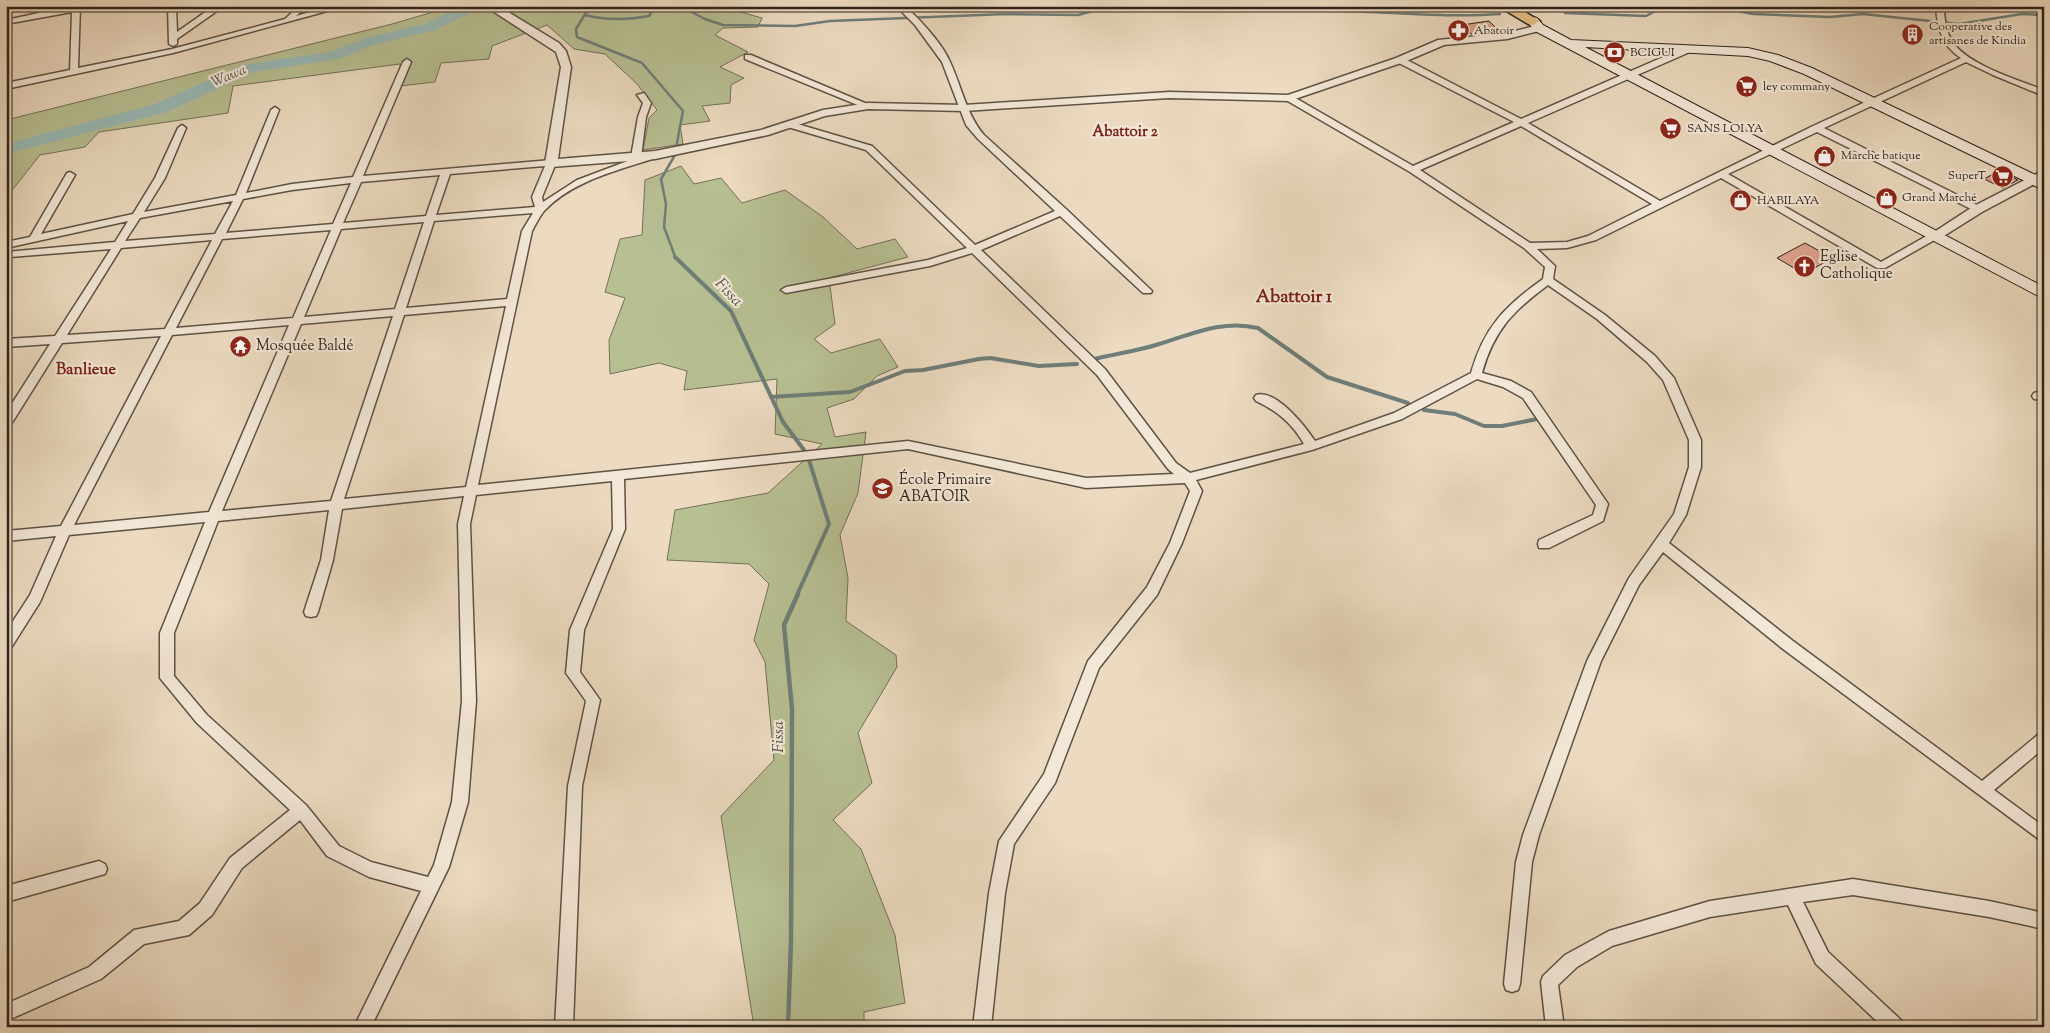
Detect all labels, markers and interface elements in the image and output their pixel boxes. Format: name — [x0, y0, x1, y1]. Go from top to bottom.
place label: Cooperative des artisanes de Kindia — [1929, 18, 2027, 50]
pharmacy icon: Abatoir — [1446, 19, 1470, 43]
place label: Abatoir — [1474, 22, 1515, 40]
building icon: Cooperative des artisanes de Kindia — [1901, 22, 1925, 46]
bank icon: BCIGUI — [1602, 41, 1626, 65]
place label: BCIGUI — [1630, 44, 1675, 62]
water label: Wawa — [208, 61, 250, 93]
supermarket icon: ley commany — [1735, 75, 1759, 99]
place label: ley commany — [1763, 78, 1830, 96]
supermarket icon: SANS LOI YA — [1659, 117, 1683, 141]
place label: SANS LOI YA — [1687, 120, 1764, 138]
district label: Abattoir 2 — [1092, 122, 1159, 143]
shop icon: Marche batique — [1813, 144, 1837, 168]
place label: Marche batique — [1841, 147, 1921, 165]
supermarket icon: SuperT — [1990, 164, 2014, 188]
place label: SuperT — [1948, 167, 1987, 185]
shop icon: Grand Marché — [1874, 186, 1898, 210]
shop icon: HABILAYA — [1729, 189, 1753, 213]
place label: Grand Marché — [1902, 189, 1977, 207]
place label: HABILAYA — [1757, 192, 1820, 210]
place label: Eglise Catholique — [1820, 247, 1893, 285]
church icon: Eglise Catholique — [1792, 254, 1816, 278]
water label: Fissa — [709, 274, 747, 312]
district label: Abattoir 1 — [1256, 285, 1333, 311]
temple icon: Mosquée Baldé — [228, 334, 252, 358]
place label: Mosquée Baldé — [256, 336, 353, 357]
district label: Banlieue — [56, 359, 117, 382]
place label: École Primaire ABATOIR — [899, 469, 991, 508]
school or university icon: École Primaire ABATOIR — [871, 477, 895, 501]
water label: Fissa — [768, 721, 791, 753]

